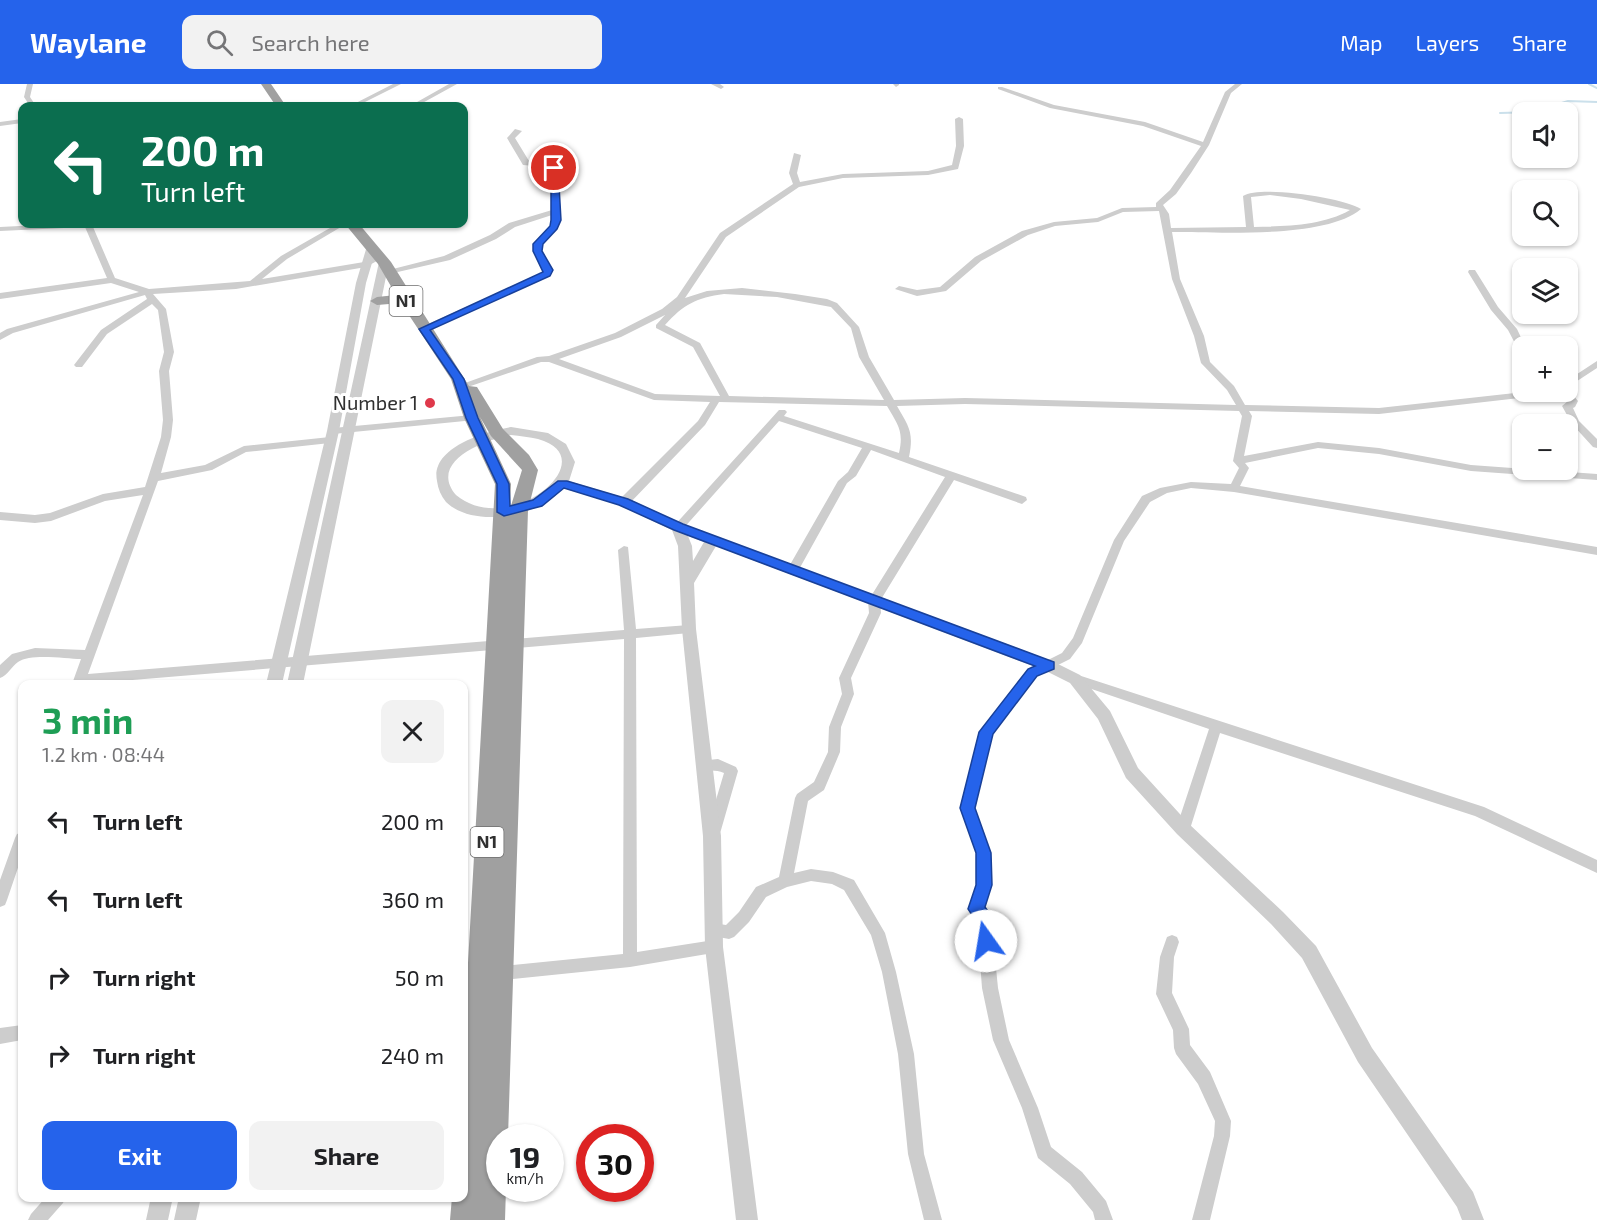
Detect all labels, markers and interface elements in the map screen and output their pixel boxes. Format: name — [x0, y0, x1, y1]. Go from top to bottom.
search box — [182, 15, 602, 69]
text: Waylane — [30, 25, 146, 59]
icon: search — [203, 26, 236, 59]
text: Search here — [251, 29, 370, 55]
text: Map — [1340, 30, 1382, 55]
text: Layers — [1415, 30, 1479, 55]
text: Share — [1512, 30, 1567, 55]
map controls — [1512, 102, 1578, 480]
button: sound — [1512, 102, 1578, 168]
text: 200 m — [141, 124, 264, 174]
icon: left — [42, 126, 120, 204]
pin — [528, 142, 579, 193]
icon: arrive — [537, 151, 570, 184]
text: Turn left — [141, 175, 245, 207]
button: search — [1512, 180, 1578, 246]
button: layers — [1512, 258, 1578, 324]
road number: N1 — [390, 286, 422, 316]
button: + — [1512, 336, 1578, 402]
place label: Number 1 — [333, 390, 418, 414]
marker: Number 1 — [423, 396, 437, 410]
button: − — [1512, 414, 1578, 480]
text: 3 min — [42, 698, 133, 741]
button: close — [381, 700, 444, 763]
text: 1.2 km · 08:44 — [42, 742, 165, 766]
icon: left — [42, 805, 75, 838]
text: Turn left — [93, 808, 182, 834]
text: 200 m — [381, 808, 444, 834]
road number: N1 — [470, 827, 504, 857]
icon: left — [42, 883, 75, 916]
text: Turn left — [93, 886, 182, 912]
text: 360 m — [382, 886, 444, 912]
position arrow — [954, 909, 1018, 973]
icon: right — [42, 961, 75, 994]
text: Turn right — [93, 964, 195, 990]
text: 50 m — [395, 964, 444, 990]
icon: right — [42, 1039, 75, 1072]
text: Turn right — [93, 1042, 195, 1068]
text: 240 m — [381, 1042, 444, 1068]
button: Exit — [42, 1121, 237, 1190]
button: Share — [249, 1121, 444, 1190]
speed limit sign: 30 — [576, 1124, 654, 1202]
text: 19 — [510, 1138, 540, 1174]
text: km/h — [506, 1169, 544, 1187]

